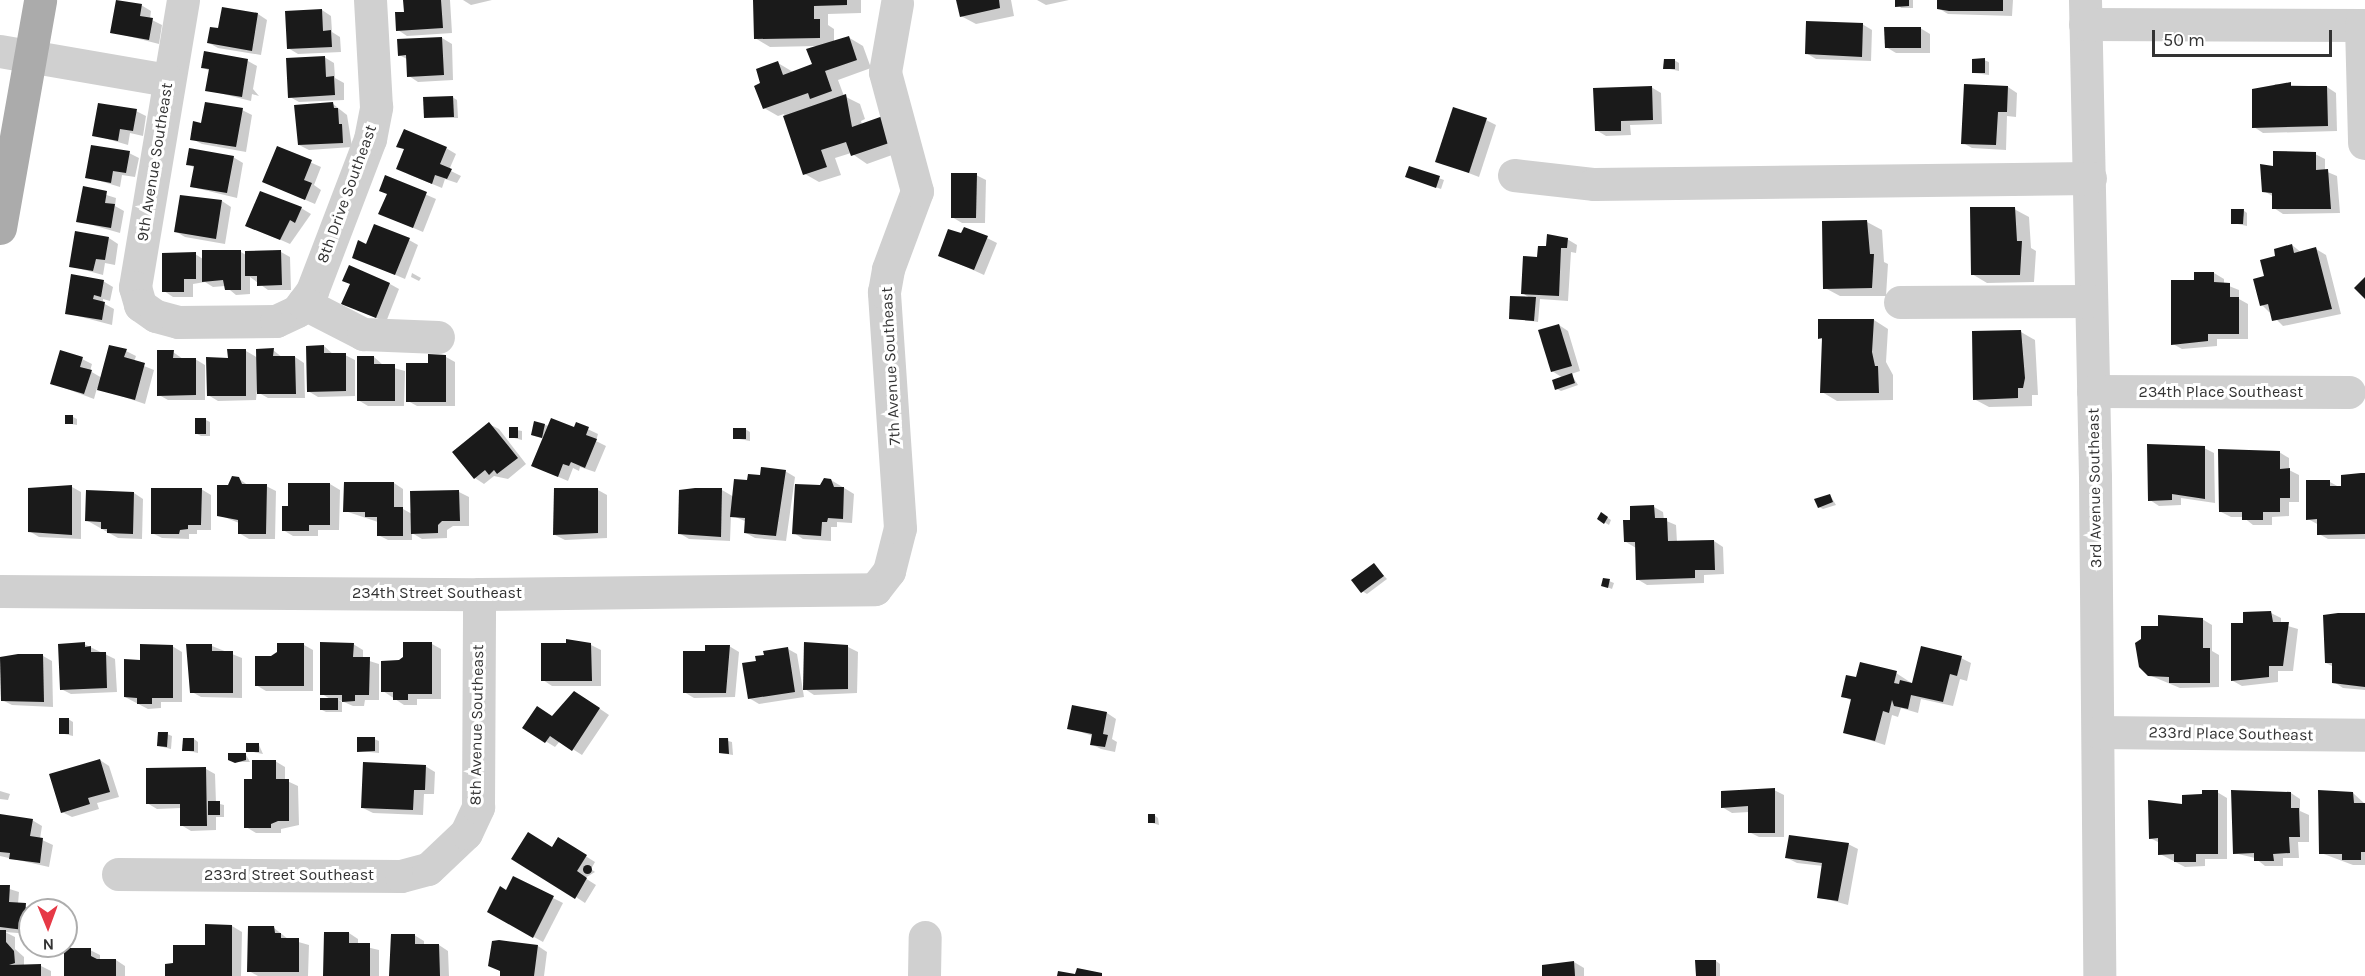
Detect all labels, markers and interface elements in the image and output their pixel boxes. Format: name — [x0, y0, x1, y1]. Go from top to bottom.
scale bar — [2155, 18, 2335, 56]
text: 50 m — [2163, 29, 2205, 51]
street label: 9th Avenue Southeast — [133, 81, 177, 243]
street label: 8th Drive Southeast — [313, 122, 381, 266]
street label: 7th Avenue Southeast — [877, 286, 905, 446]
street label: 234th Place Southeast — [2139, 382, 2303, 402]
street label: 3rd Avenue Southeast — [2084, 408, 2106, 568]
street label: 234th Street Southeast — [352, 583, 522, 603]
street label: 8th Avenue Southeast — [466, 644, 488, 806]
street label: 233rd Place Southeast — [2148, 723, 2314, 745]
street label: 233rd Street Southeast — [204, 865, 374, 885]
north arrow — [18, 898, 78, 958]
text: N — [42, 935, 54, 954]

